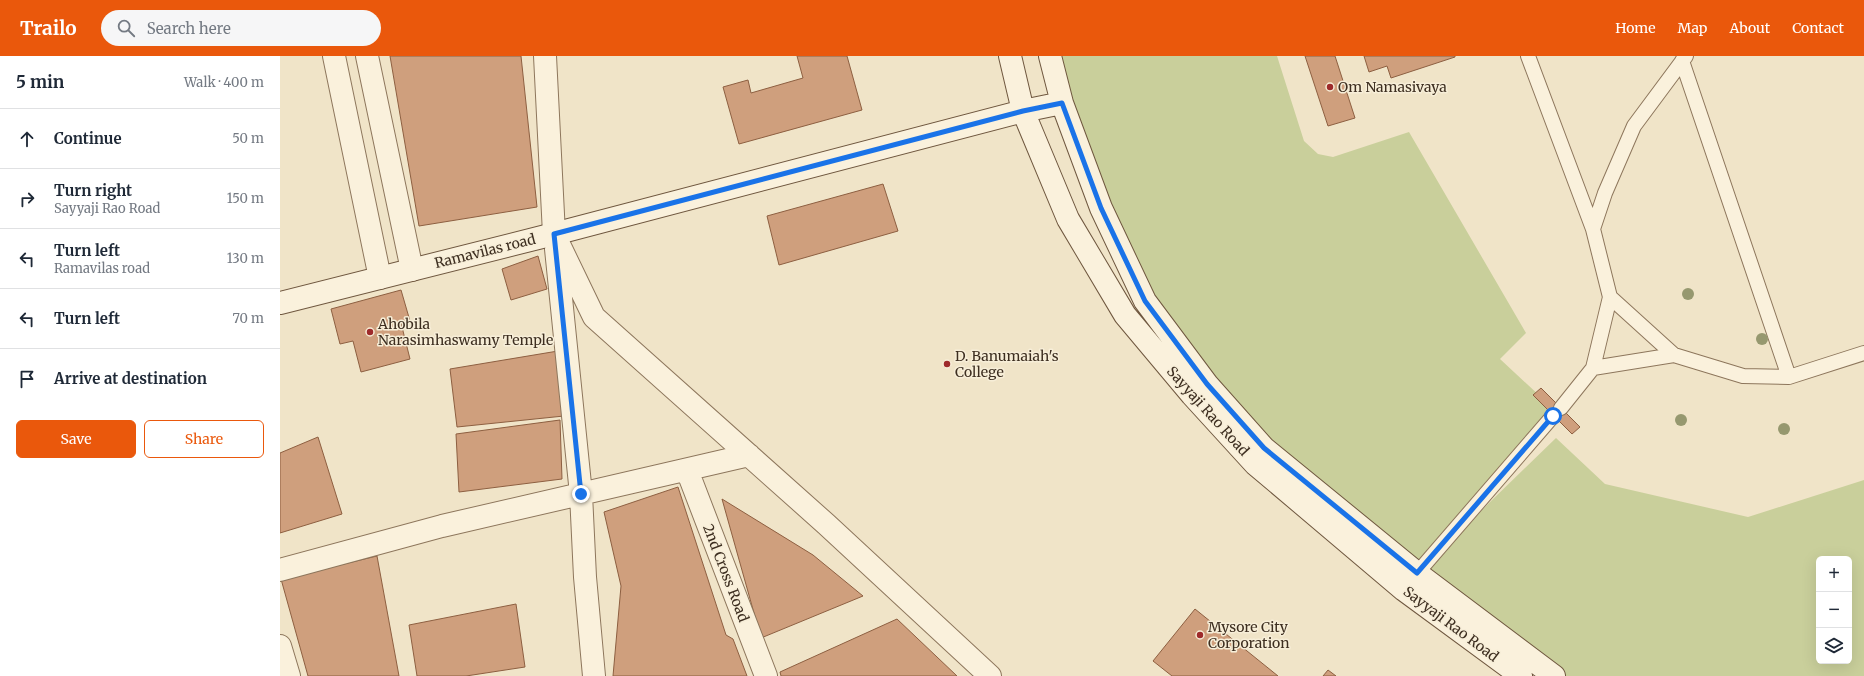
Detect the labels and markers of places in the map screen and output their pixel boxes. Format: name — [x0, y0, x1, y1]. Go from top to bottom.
place label: Om Namasivaya — [1338, 78, 1447, 96]
marker: Om Namasivaya — [1325, 82, 1335, 92]
place label: Ahobila Narasimhaswamy Temple — [377, 315, 553, 349]
marker: Ahobila Narasimhaswamy Temple — [365, 327, 375, 337]
place label: D. Banumaiah's College — [955, 347, 1059, 381]
marker: D. Banumaiah's College — [942, 359, 952, 369]
place label: Mysore City Corporation — [1208, 618, 1290, 652]
marker: Mysore City Corporation — [1195, 630, 1205, 640]

